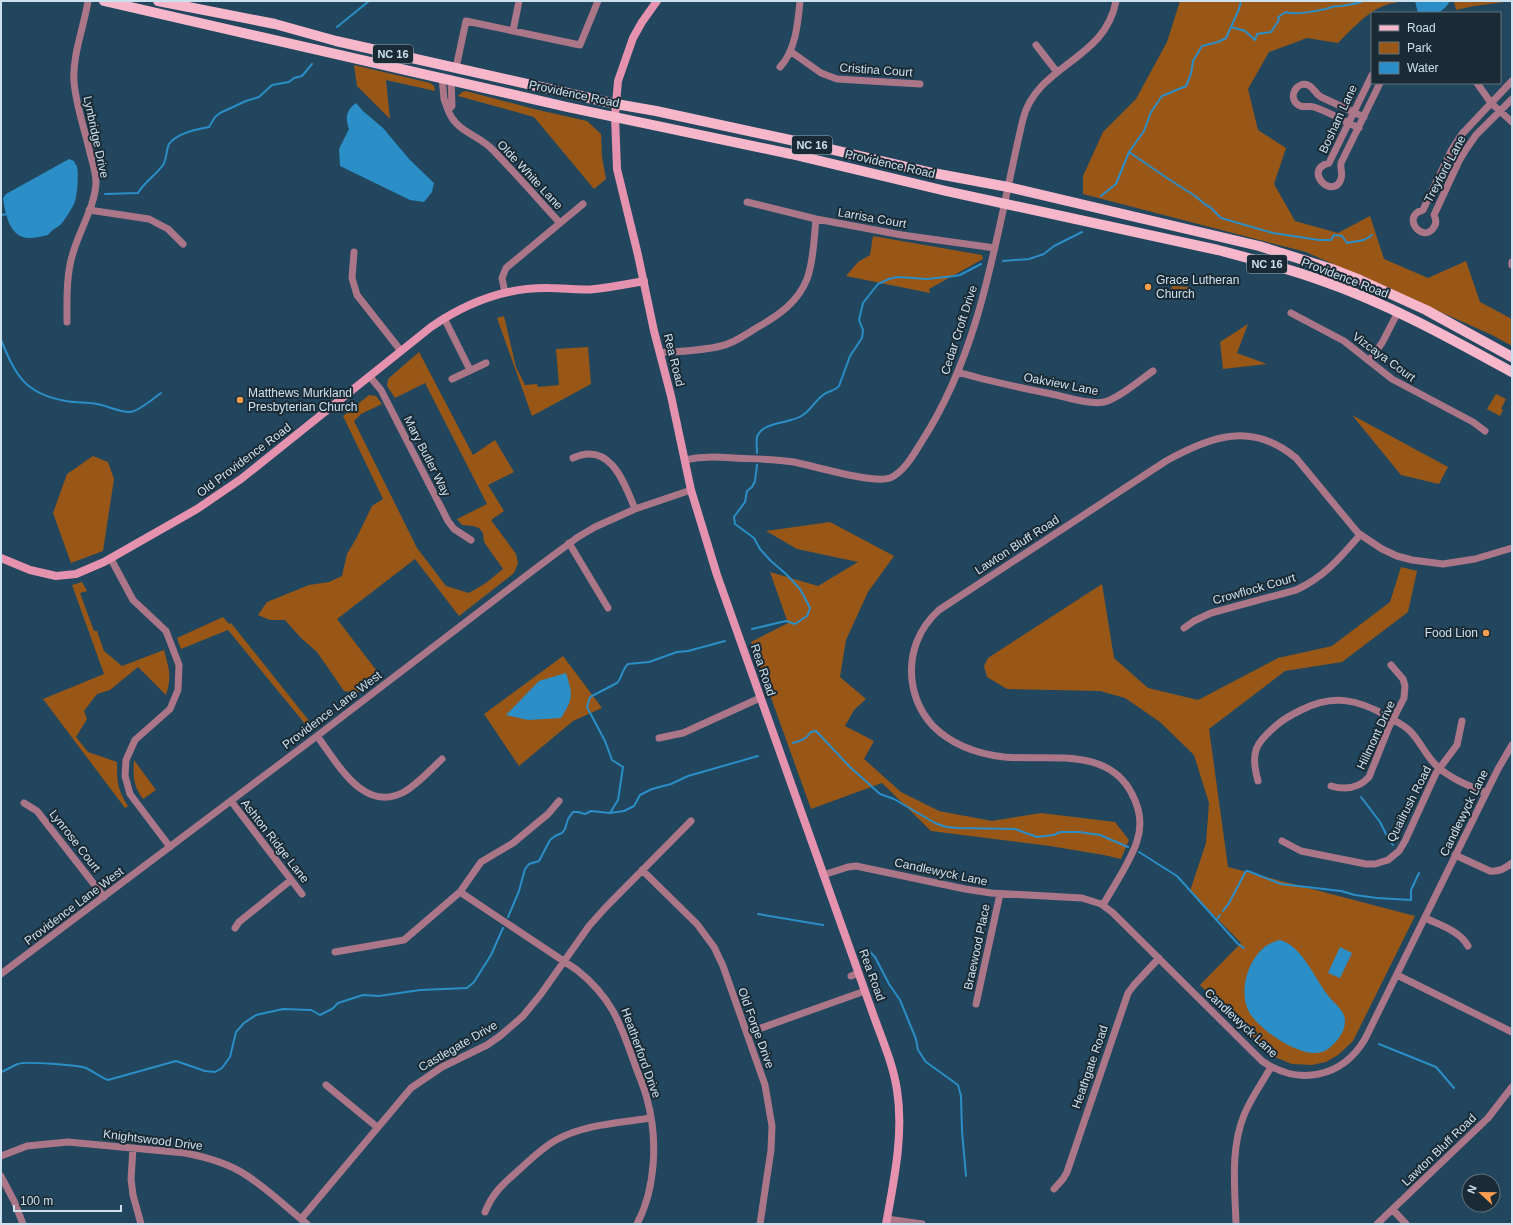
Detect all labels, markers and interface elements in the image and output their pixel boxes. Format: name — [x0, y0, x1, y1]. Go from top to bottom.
legend — [1371, 12, 1501, 84]
text: Road — [1407, 21, 1436, 35]
text: Park — [1407, 41, 1433, 55]
road number: NC 16 — [373, 45, 413, 63]
street label: Cristina Court — [839, 60, 914, 80]
text: Water — [1407, 61, 1439, 75]
street label: Providence Road — [528, 78, 620, 110]
street label: Bosham Lane — [1316, 82, 1360, 156]
street label: Lynbridge Drive — [80, 95, 112, 180]
street label: Treyford Lane — [1421, 133, 1469, 205]
road number: NC 16 — [792, 136, 832, 154]
street label: Olde White Lane — [494, 138, 566, 213]
street label: Providence Road — [844, 147, 936, 181]
street label: Larrisa Court — [837, 205, 908, 231]
road number: NC 16 — [1247, 255, 1287, 273]
street label: Providence Road — [1300, 255, 1390, 301]
place label: Grace Lutheran Church — [1156, 273, 1239, 301]
marker: Grace Lutheran Church — [1143, 282, 1153, 292]
street label: Cedar Croft Drive — [938, 283, 980, 377]
street label: Vizcaya Court — [1350, 329, 1419, 385]
street label: Rea Road — [661, 332, 687, 388]
street label: Oakview Lane — [1022, 370, 1100, 398]
place label: Matthews Murkland Presbyterian Church — [248, 386, 357, 414]
marker: Matthews Murkland Presbyterian Church — [235, 395, 245, 405]
street label: Mary Butler Way — [401, 414, 453, 498]
street label: Old Providence Road — [194, 420, 294, 500]
street label: Lawton Bluff Road — [972, 512, 1062, 578]
street label: Crowflock Court — [1211, 570, 1298, 607]
place label: Food Lion — [1425, 626, 1478, 640]
marker: Food Lion — [1481, 628, 1491, 638]
street label: Rea Road — [748, 642, 778, 698]
street label: Providence Lane West — [280, 668, 385, 752]
street label: Hillmont Drive — [1354, 698, 1398, 772]
street label: Quailrush Road — [1384, 764, 1434, 844]
street label: Candlewyck Lane — [1437, 767, 1491, 859]
street label: Ashton Ridge Lane — [238, 796, 312, 886]
street label: Lynrose Court — [46, 807, 104, 875]
street label: Candlewyck Lane — [893, 855, 989, 889]
street label: Providence Lane West — [22, 864, 127, 948]
street label: Braewood Place — [961, 902, 993, 991]
street label: Rea Road — [856, 947, 888, 1003]
street label: Old Forge Drive — [735, 986, 777, 1070]
street label: Candlewyck Lane — [1202, 986, 1281, 1061]
street label: Heatherford Drive — [618, 1006, 664, 1100]
street label: Castlegate Drive — [416, 1018, 500, 1074]
street label: Heathgate Road — [1069, 1023, 1111, 1111]
street label: Lawton Bluff Road — [1399, 1111, 1479, 1189]
street label: Knightswood Drive — [102, 1127, 204, 1153]
north arrow — [1461, 1173, 1501, 1213]
text: N — [1465, 1183, 1479, 1195]
scale bar — [14, 1187, 121, 1213]
text: 100 m — [20, 1194, 53, 1208]

